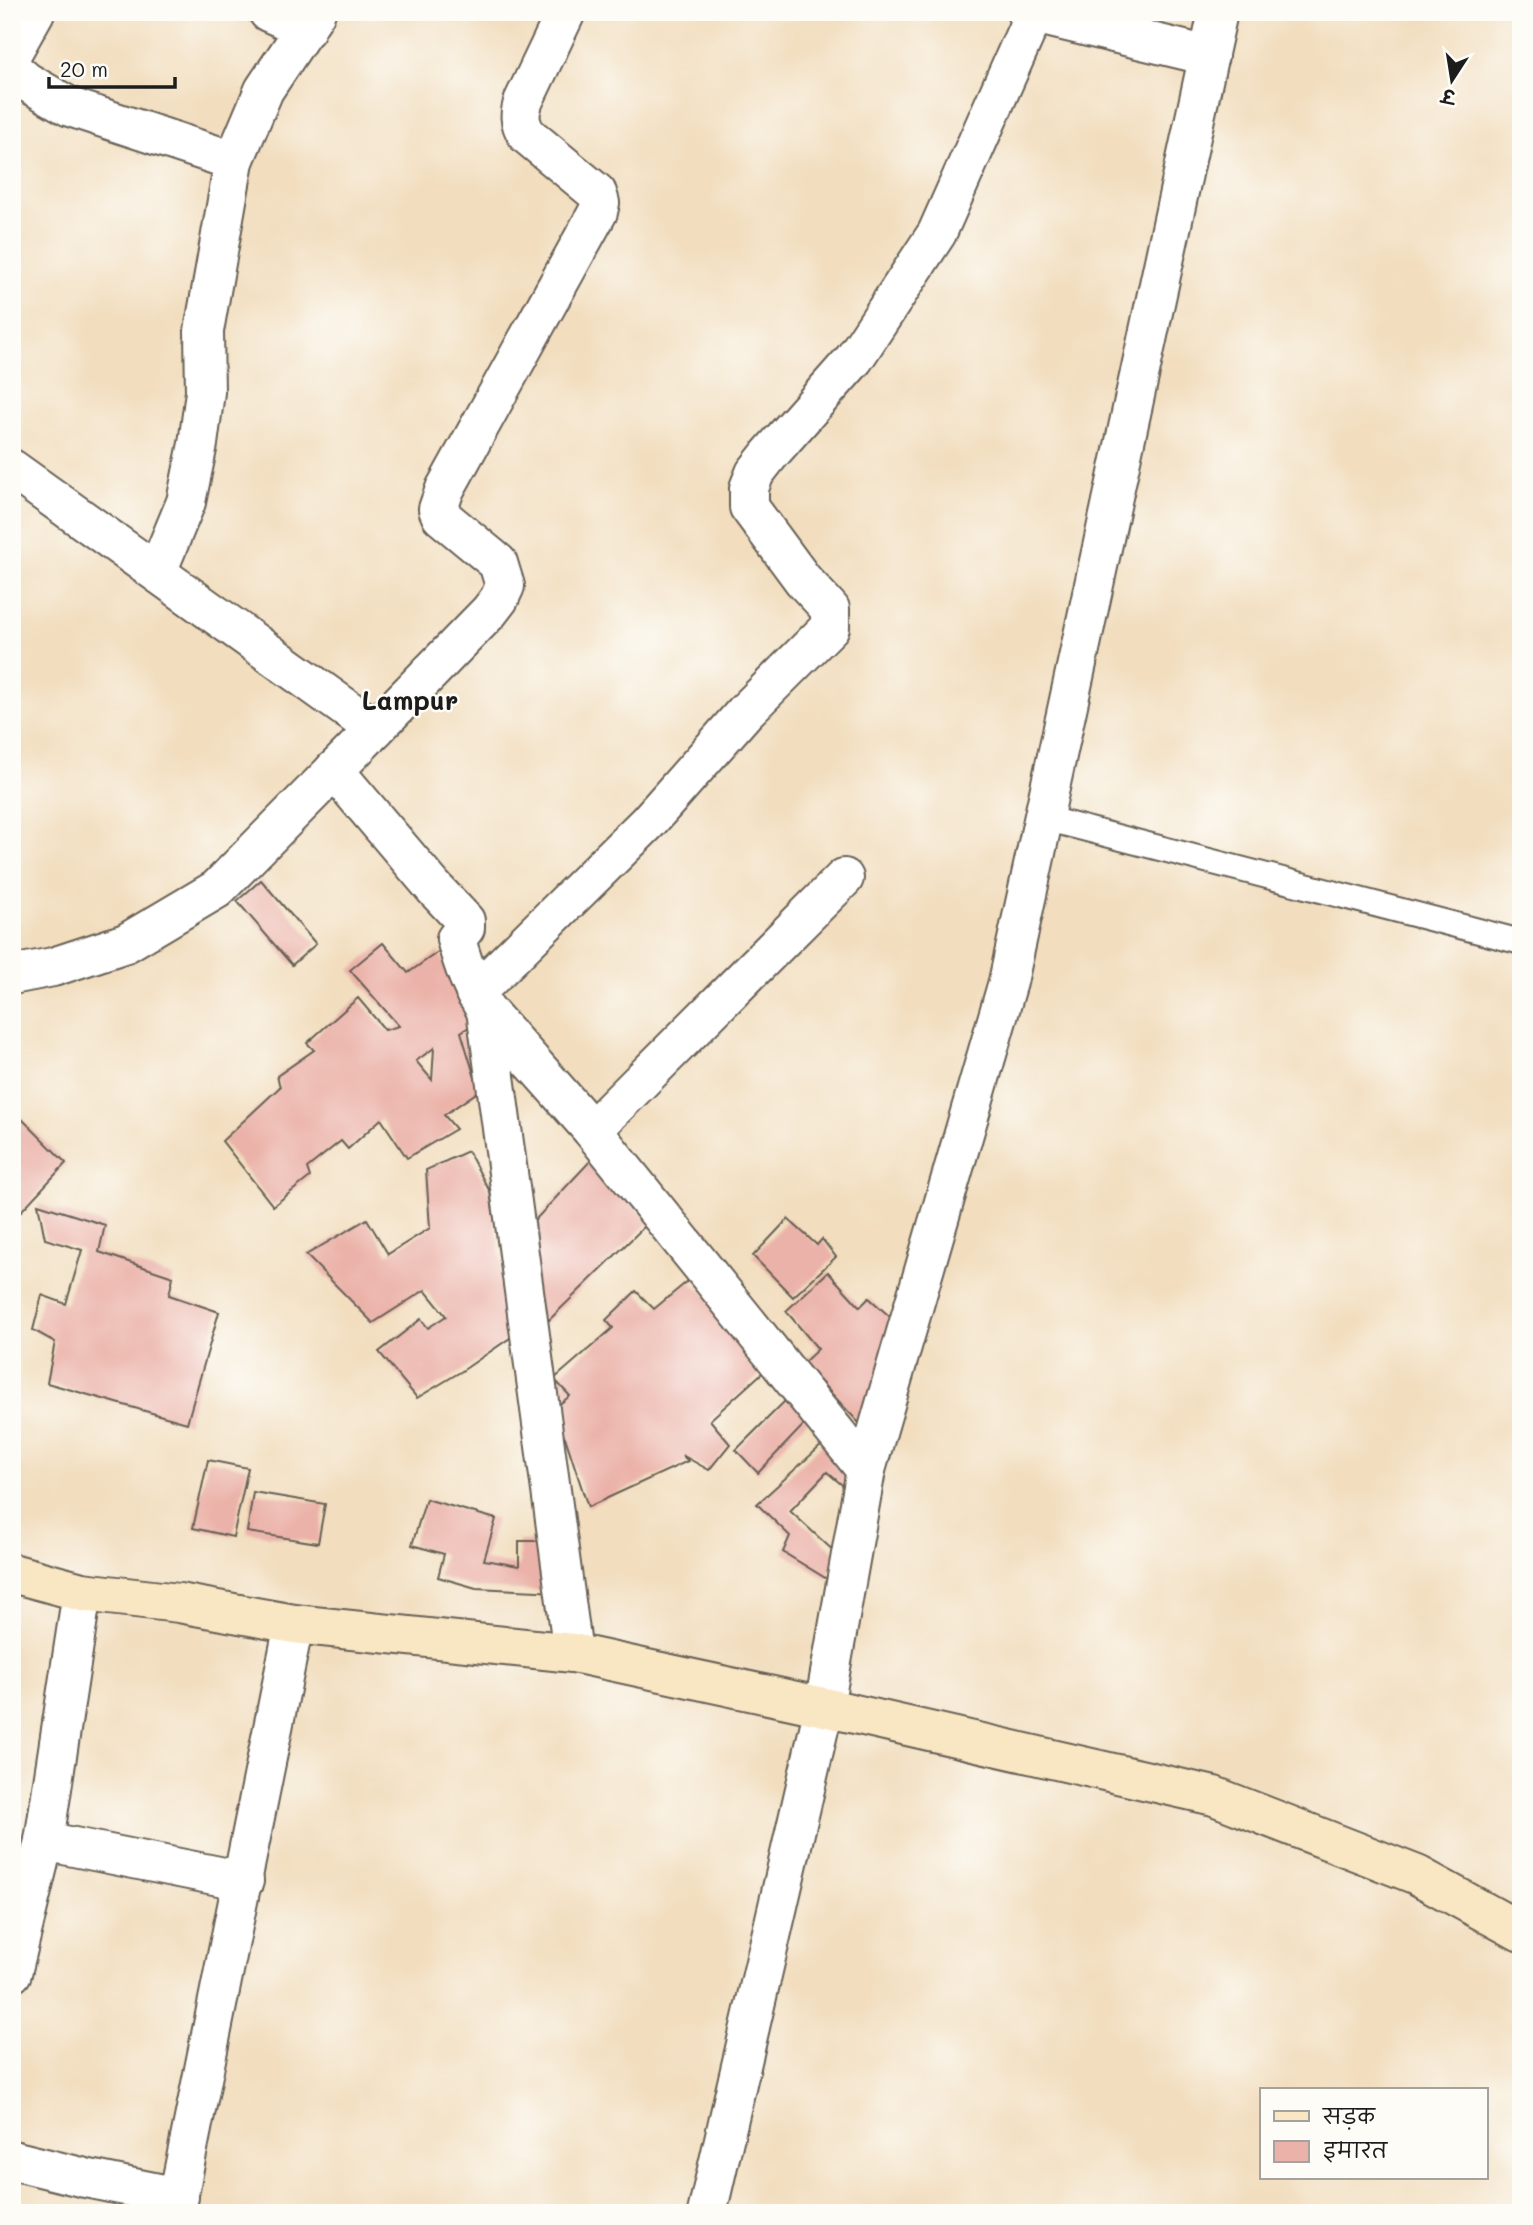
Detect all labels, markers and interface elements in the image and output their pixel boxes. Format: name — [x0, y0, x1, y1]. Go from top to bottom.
scale bar — [49, 46, 175, 90]
north arrow — [1418, 46, 1488, 116]
text: 20 m — [60, 55, 108, 82]
text: उ — [1437, 83, 1459, 111]
district label: Lampur — [362, 683, 458, 717]
legend — [1260, 2088, 1488, 2180]
text: सड़क — [1322, 2102, 1376, 2130]
text: इमारत — [1323, 2136, 1389, 2163]

